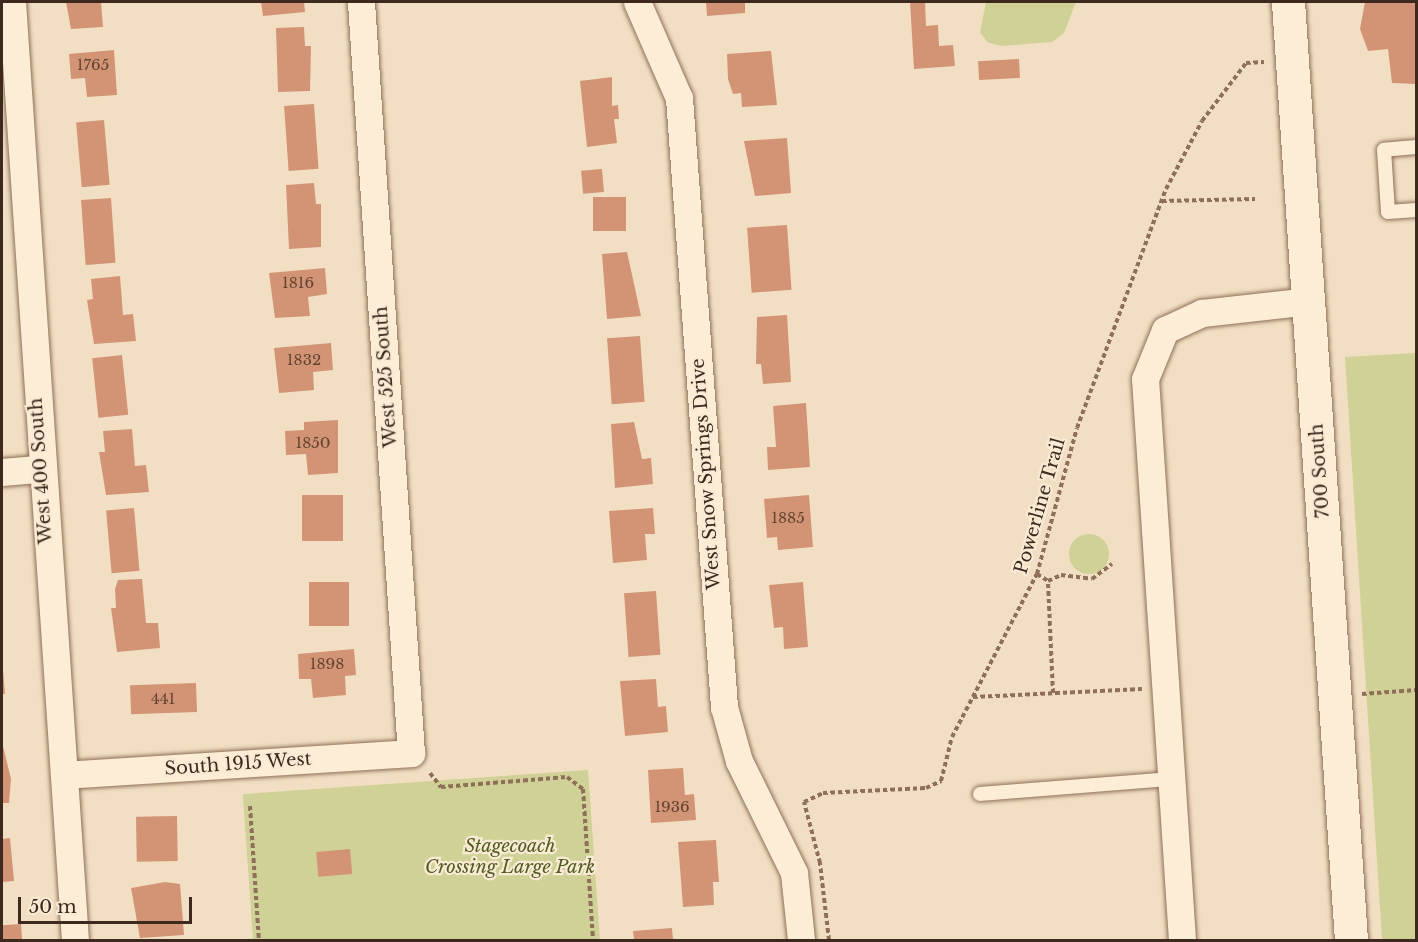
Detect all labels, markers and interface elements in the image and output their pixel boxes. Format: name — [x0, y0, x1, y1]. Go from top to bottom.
house number: 1765 — [77, 56, 109, 74]
house number: 1816 — [282, 274, 314, 292]
street label: West 525 South — [370, 306, 402, 448]
house number: 1832 — [287, 351, 321, 369]
street label: West Snow Springs Drive — [687, 357, 725, 591]
street label: West 400 South — [25, 397, 57, 545]
street label: 700 South — [1306, 423, 1334, 519]
house number: 1850 — [295, 434, 331, 452]
street label: Powerline Trail — [1010, 435, 1070, 577]
house number: 1885 — [771, 509, 805, 527]
house number: 1898 — [310, 655, 344, 673]
house number: 441 — [151, 690, 175, 708]
street label: South 1915 West — [163, 748, 313, 780]
house number: 1936 — [654, 798, 690, 816]
park label: Stagecoach Crossing Large Park — [425, 836, 595, 878]
scale bar — [21, 885, 195, 923]
text: 50 m — [29, 896, 77, 918]

